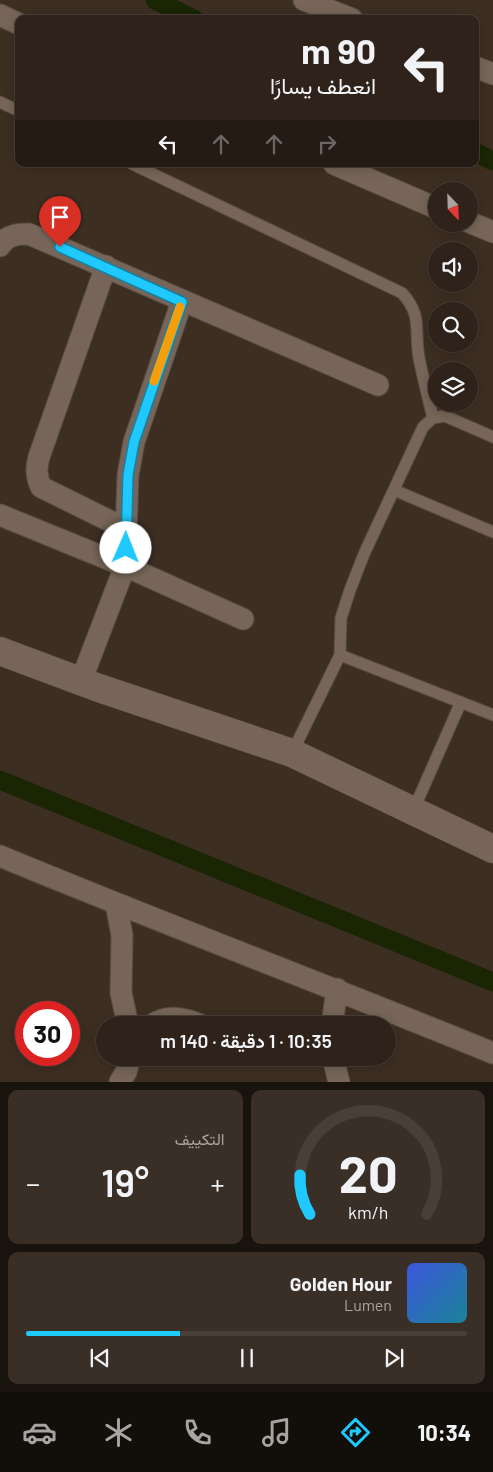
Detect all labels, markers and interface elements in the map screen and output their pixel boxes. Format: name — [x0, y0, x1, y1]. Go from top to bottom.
text: 90 m — [301, 29, 376, 71]
icon: left — [394, 35, 459, 100]
text: انعطف يسارًا — [270, 72, 376, 98]
icon: left — [154, 130, 182, 158]
icon: ahead — [207, 130, 235, 158]
icon: ahead — [260, 130, 288, 158]
icon: right — [313, 130, 341, 158]
north arrow — [428, 182, 478, 232]
map controls — [428, 182, 478, 412]
pin — [39, 196, 81, 247]
icon: arrive — [46, 203, 74, 231]
button: sound — [428, 242, 478, 292]
button: search — [428, 302, 478, 352]
button: layers — [428, 362, 478, 412]
position arrow — [99, 521, 151, 573]
speed limit sign: 30 — [15, 1001, 80, 1066]
text: 10:35 · 1 دقيقة · 140 m — [160, 1029, 332, 1052]
text: التكييف — [175, 1129, 225, 1148]
text: 20 — [338, 1141, 397, 1203]
text: 19° — [101, 1159, 149, 1205]
text: − — [26, 1166, 40, 1200]
text: + — [210, 1166, 225, 1200]
text: km/h — [348, 1201, 388, 1223]
text: Golden Hour — [290, 1272, 392, 1295]
text: Lumen — [344, 1295, 392, 1314]
icon: previous — [86, 1344, 114, 1372]
icon: pause — [233, 1344, 261, 1372]
icon: next — [380, 1344, 408, 1372]
icon: car — [22, 1415, 57, 1450]
icon: climate — [101, 1415, 136, 1450]
icon: phone — [180, 1415, 215, 1450]
icon: music — [259, 1415, 294, 1450]
icon: directions — [338, 1415, 373, 1450]
text: 10:34 — [417, 1419, 471, 1445]

